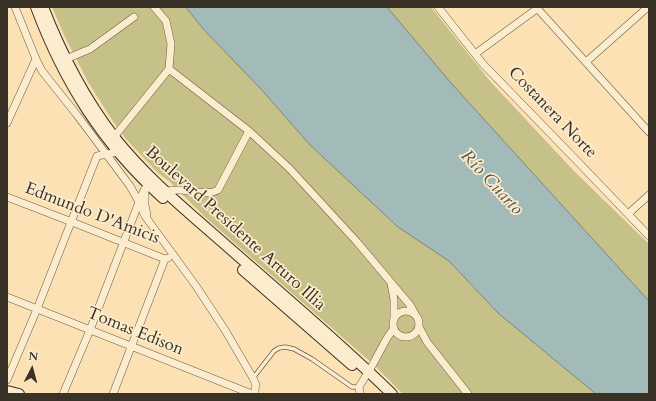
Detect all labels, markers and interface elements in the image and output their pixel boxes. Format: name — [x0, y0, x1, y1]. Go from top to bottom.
street label: Costanera Norte — [503, 63, 601, 163]
street label: Boulevard Presidente Arturo Illia — [141, 142, 329, 316]
water label: Río Cuarto — [455, 146, 527, 220]
street label: Edmundo D'Amicis — [22, 179, 162, 249]
street label: Tomas Edison — [84, 303, 186, 361]
north arrow — [12, 349, 52, 389]
text: N — [28, 349, 39, 365]

